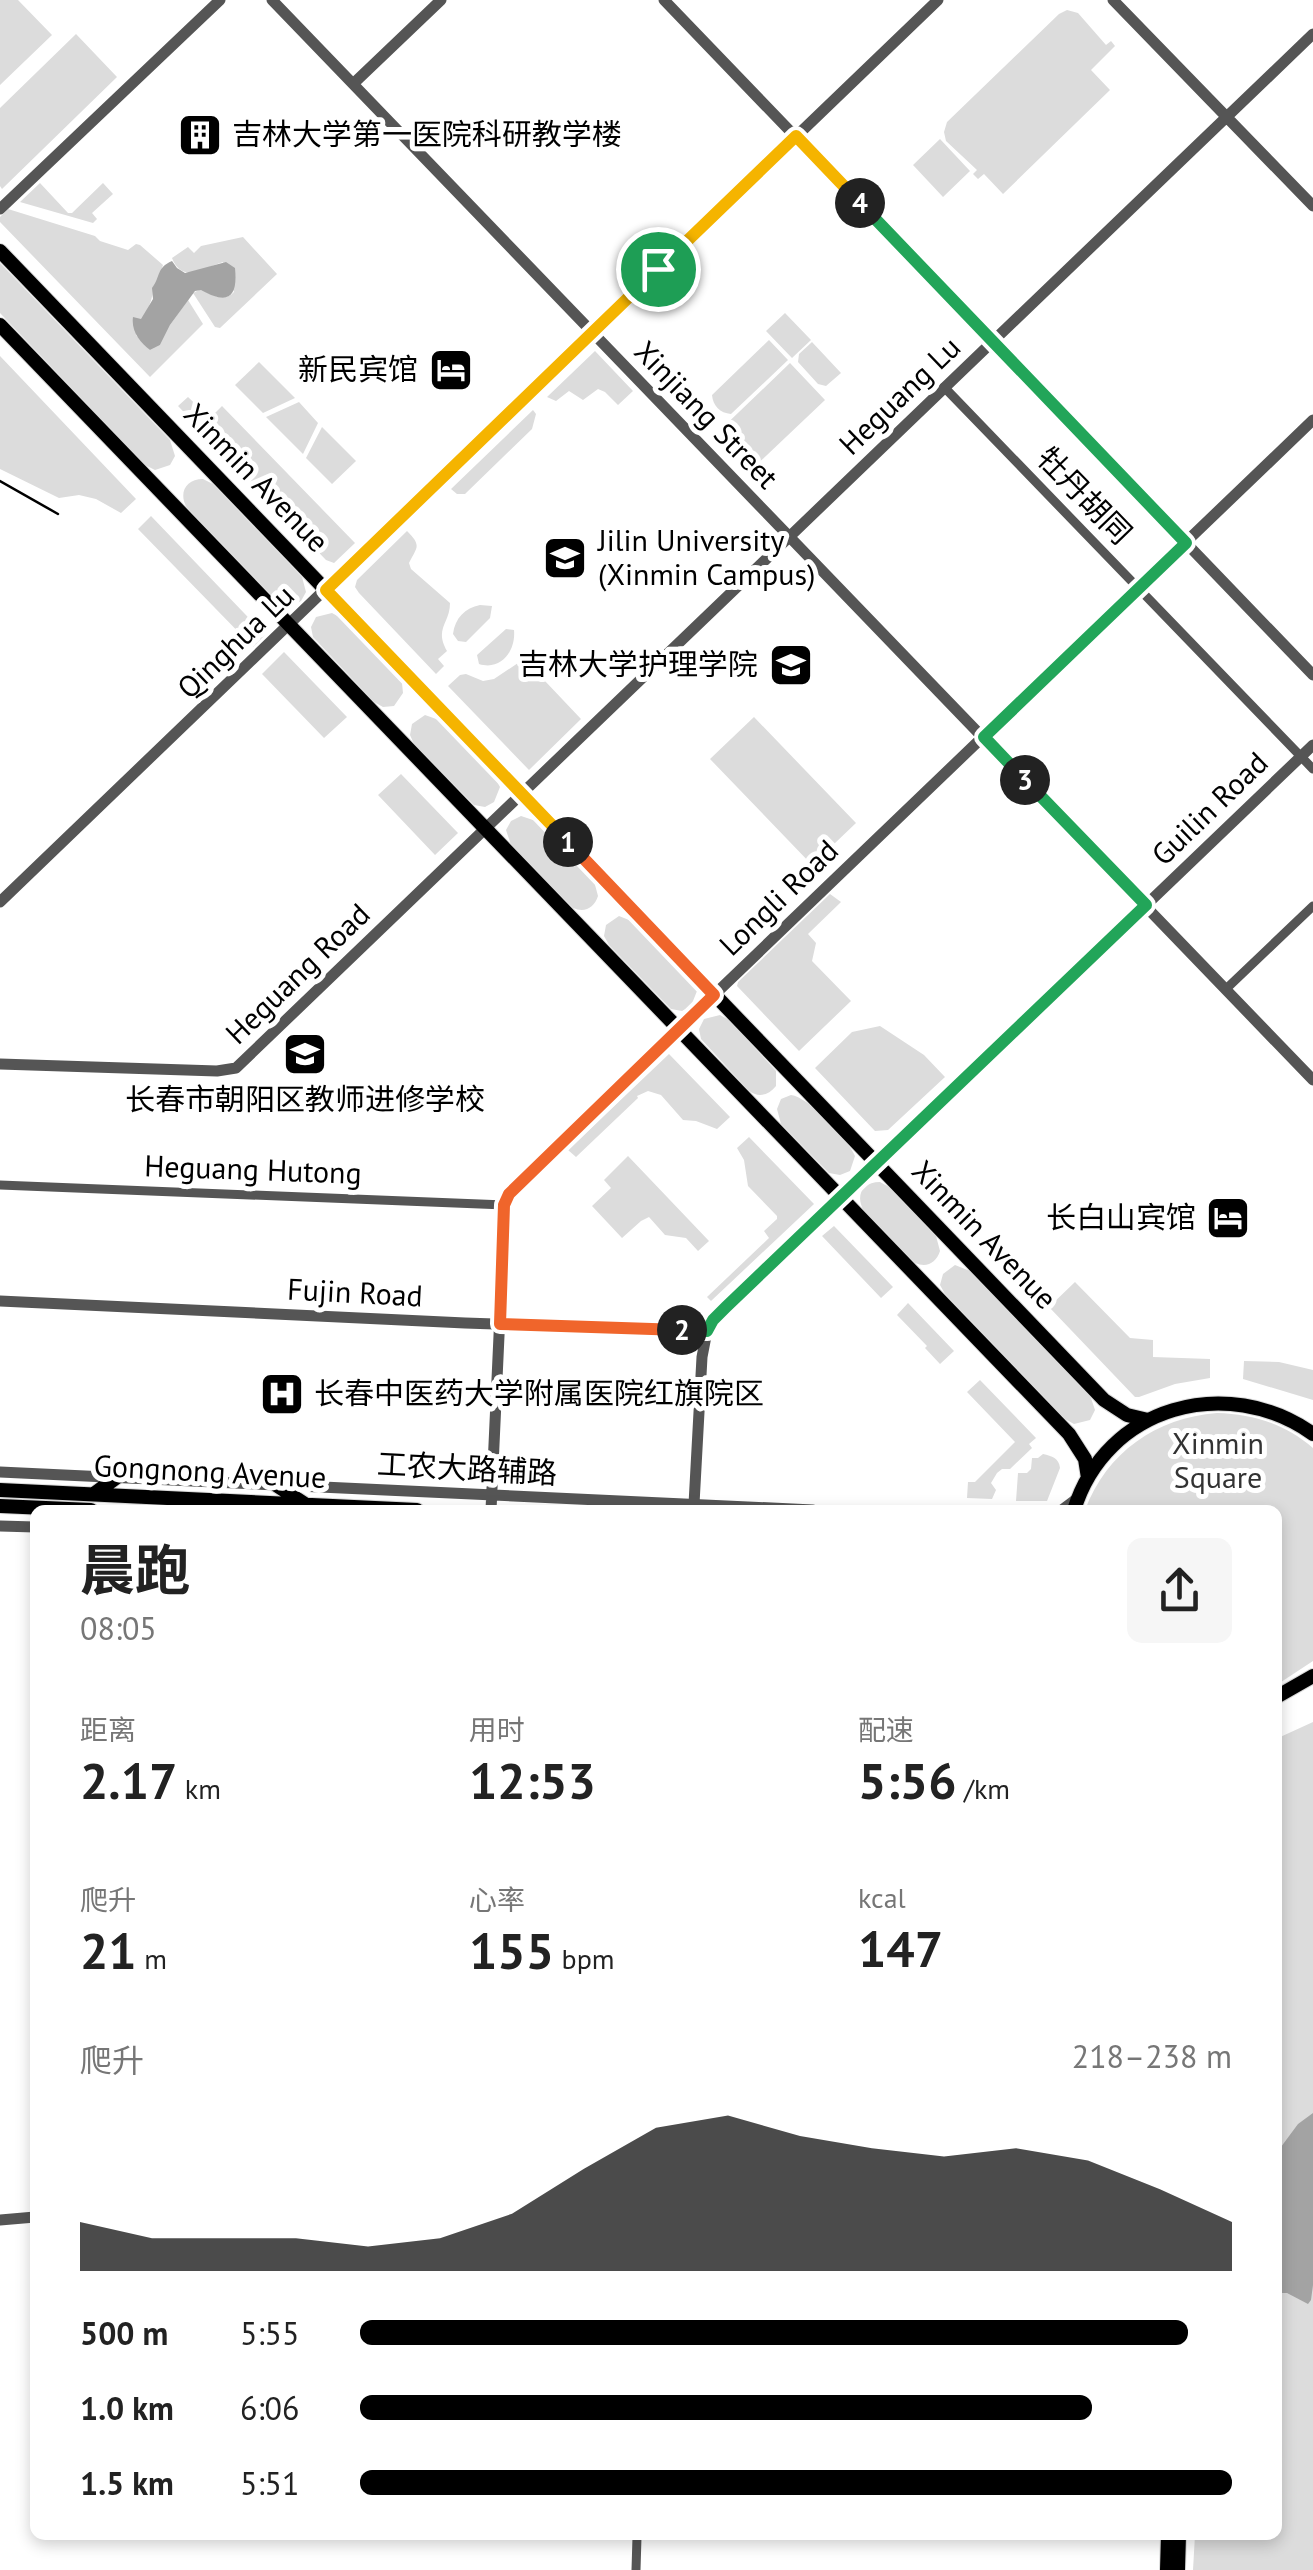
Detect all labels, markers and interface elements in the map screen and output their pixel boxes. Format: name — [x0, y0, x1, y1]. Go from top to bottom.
building icon: 吉林大学第一医院科研教学楼 — [177, 112, 223, 158]
place label: 吉林大学第一医院科研教学楼 — [232, 114, 622, 153]
pin: 4 — [835, 178, 885, 228]
text: 4 — [852, 184, 868, 221]
pin — [616, 227, 701, 312]
icon: arrive — [631, 242, 686, 297]
street label: Heguang Lu — [830, 327, 968, 462]
street label: Xinjiang Street — [627, 332, 787, 496]
hotel icon: 新民宾馆 — [428, 347, 474, 393]
place label: 新民宾馆 — [298, 349, 418, 388]
street label: Xinmin Avenue — [176, 394, 338, 560]
street label: 牡丹胡同 — [1029, 438, 1141, 552]
place label: Jilin University (Xinmin Campus) — [596, 520, 816, 593]
school or university icon: Jilin University (Xinmin Campus) — [542, 535, 588, 581]
street label: Qinghua Lu — [168, 576, 302, 706]
school or university icon: 吉林大学护理学院 — [768, 642, 814, 688]
place label: 吉林大学护理学院 — [518, 644, 758, 683]
street label: Guilin Road — [1142, 743, 1275, 873]
pin: 3 — [1000, 755, 1050, 805]
text: 3 — [1017, 761, 1033, 798]
pin: 1 — [543, 817, 593, 867]
text: 1 — [560, 823, 576, 860]
street label: Longli Road — [710, 831, 846, 963]
street label: Heguang Road — [216, 894, 378, 1052]
school or university icon: 长春市朝阳区教师进修学校 — [282, 1031, 328, 1077]
place label: 长春市朝阳区教师进修学校 — [125, 1079, 485, 1118]
street label: Heguang Hutong — [144, 1145, 362, 1192]
street label: Xinmin Avenue — [904, 1151, 1066, 1317]
hotel icon: 长白山宾馆 — [1205, 1195, 1251, 1241]
place label: 长白山宾馆 — [1046, 1197, 1196, 1236]
street label: Fujin Road — [286, 1268, 424, 1315]
pin: 2 — [657, 1305, 707, 1355]
text: 2 — [674, 1311, 690, 1348]
hospital icon: 长春中医药大学附属医院红旗院区 — [259, 1371, 305, 1417]
place label: 长春中医药大学附属医院红旗院区 — [314, 1373, 764, 1412]
park label: Xinmin Square — [1172, 1423, 1264, 1496]
street label: 工农大路辅路 — [376, 1443, 558, 1492]
street label: Gongnong Avenue — [93, 1445, 327, 1496]
text: 晨跑 — [80, 1534, 190, 1605]
button: share — [1127, 1538, 1232, 1643]
text: 08:05 — [80, 1607, 157, 1649]
text: 距离 — [80, 1711, 136, 1748]
text: 用时 — [469, 1711, 525, 1748]
text: 配速 — [858, 1711, 914, 1748]
text: 2.17 — [80, 1748, 177, 1813]
text: 12:53 — [469, 1748, 596, 1813]
text: 5:56 — [858, 1748, 957, 1813]
text: km — [177, 1770, 221, 1807]
text: /km — [957, 1770, 1010, 1807]
text: kcal — [858, 1879, 906, 1916]
text: 爬升 — [80, 1881, 136, 1918]
text: 心率 — [469, 1881, 525, 1918]
text: 147 — [858, 1916, 943, 1981]
text: 21 — [80, 1918, 137, 1983]
text: 155 — [469, 1918, 554, 1983]
text: m — [137, 1940, 167, 1977]
text: bpm — [554, 1940, 615, 1977]
text: 218–238 m — [1072, 2035, 1232, 2077]
text: 爬升 — [80, 2039, 144, 2081]
text: 500 m — [80, 2312, 168, 2354]
text: 5:55 — [240, 2312, 299, 2354]
text: 1.0 km — [80, 2387, 174, 2429]
text: 6:06 — [240, 2387, 299, 2429]
text: 1.5 km — [80, 2462, 174, 2504]
text: 5:51 — [240, 2462, 299, 2504]

